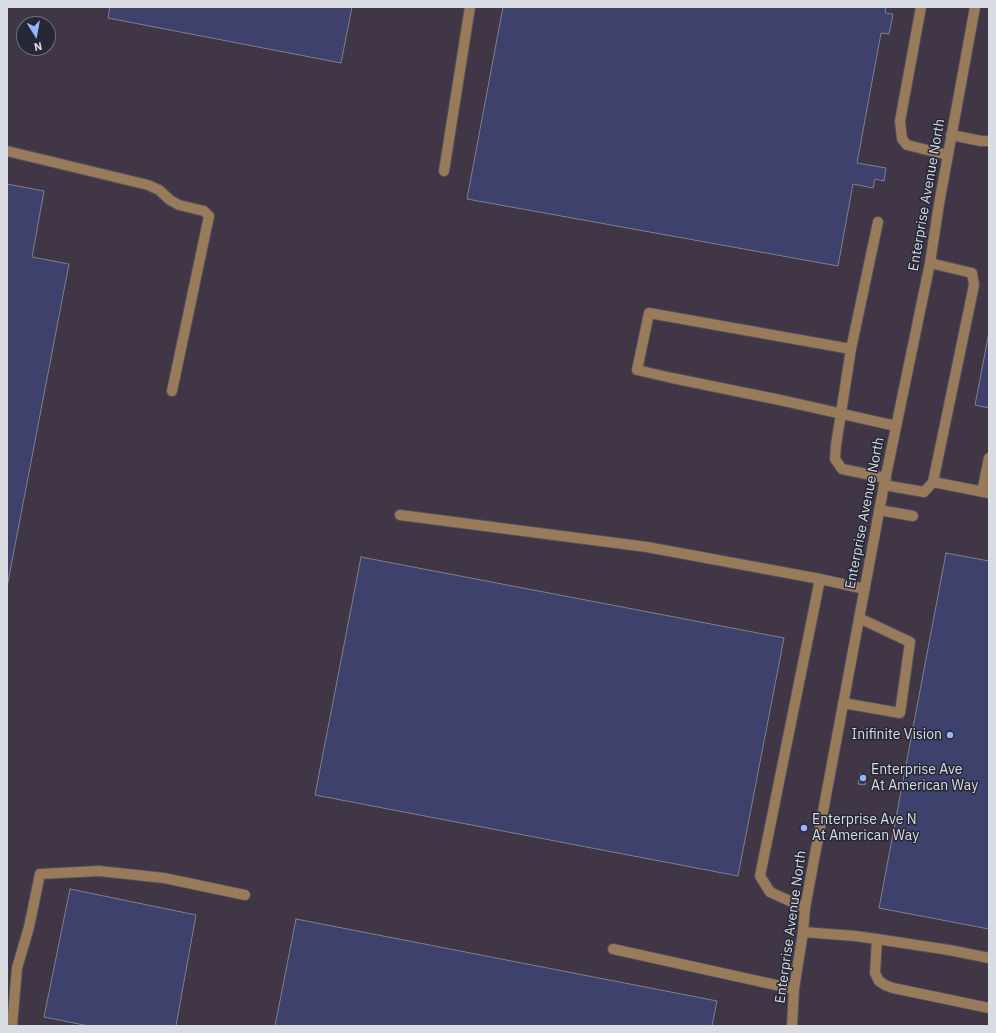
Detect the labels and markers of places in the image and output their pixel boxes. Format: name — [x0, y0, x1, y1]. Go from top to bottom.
place label: Inifinite Vision — [852, 727, 942, 743]
marker: Inifinite Vision — [945, 730, 955, 740]
place label: Enterprise Ave At American Way — [871, 762, 978, 794]
marker: Enterprise Ave At American Way — [858, 773, 868, 783]
place label: Enterprise Ave N At American Way — [812, 812, 919, 844]
marker: Enterprise Ave N At American Way — [799, 823, 809, 833]

